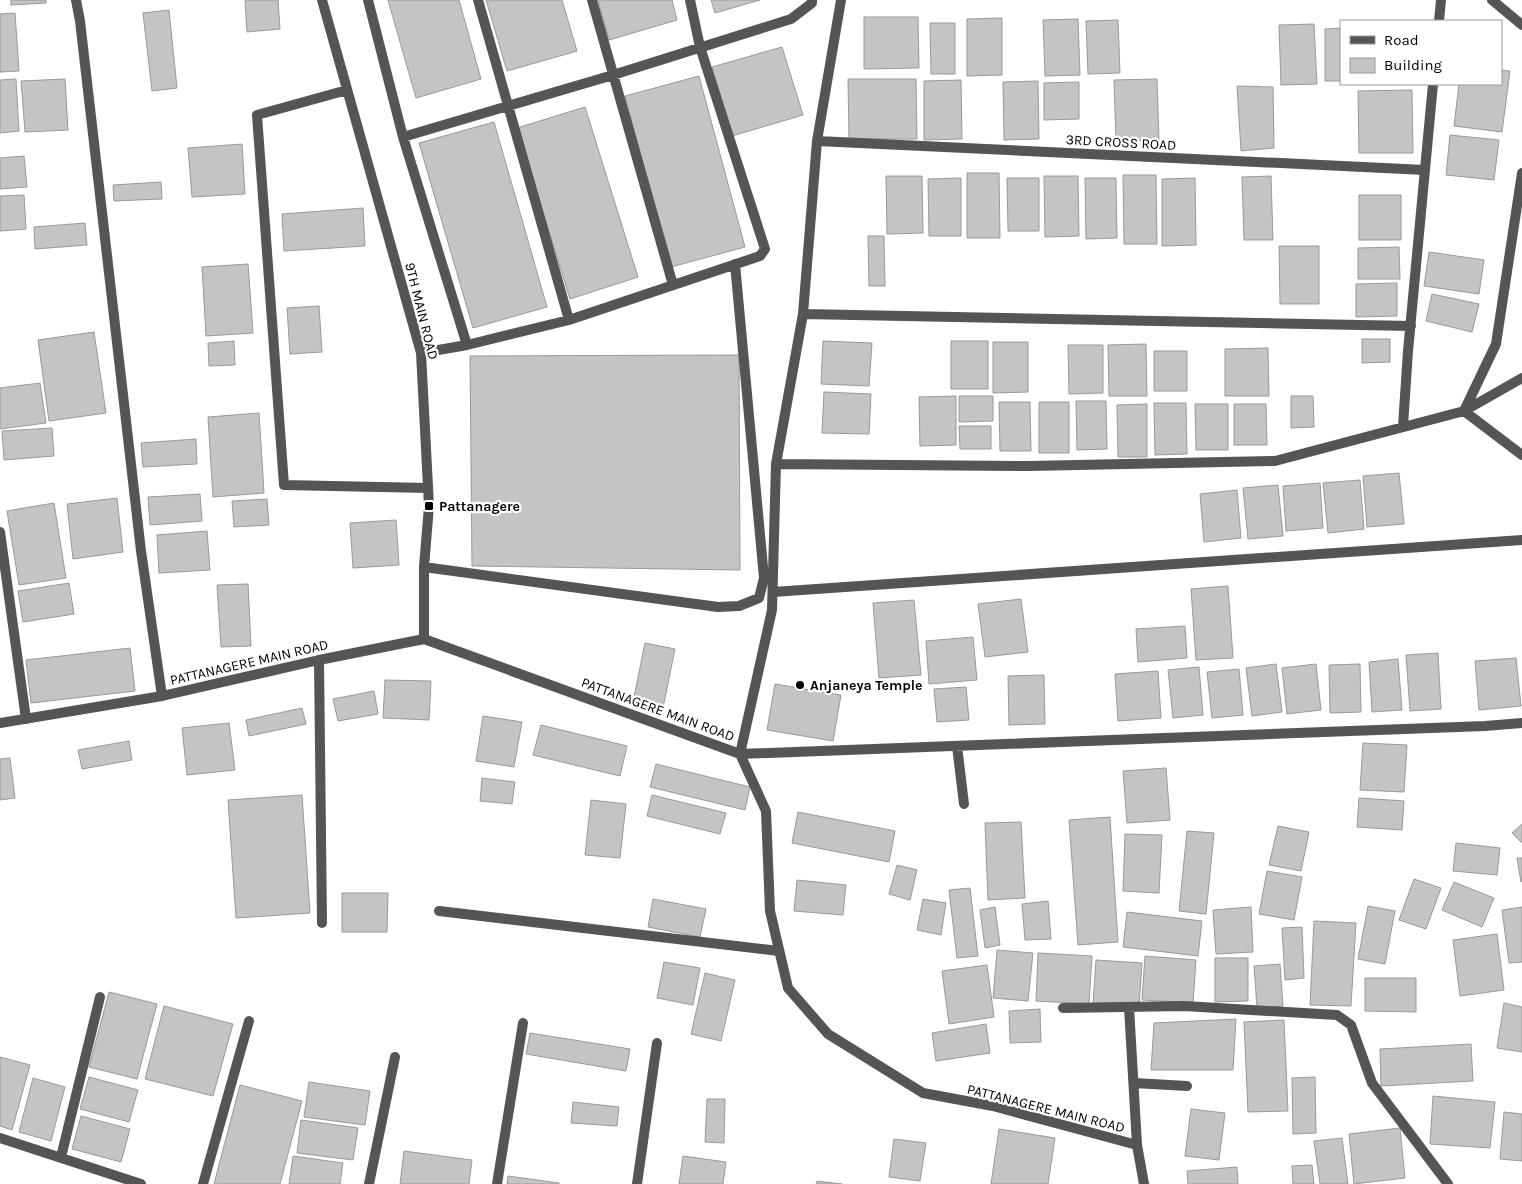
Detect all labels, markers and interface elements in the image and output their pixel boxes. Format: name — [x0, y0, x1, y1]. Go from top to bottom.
legend — [1340, 20, 1502, 85]
text: Road — [1384, 31, 1419, 49]
text: Building — [1384, 56, 1442, 74]
street label: 3RD CROSS ROAD — [1065, 131, 1177, 154]
street label: 9TH MAIN ROAD — [401, 261, 442, 361]
place label: Pattanagere — [439, 498, 520, 515]
marker: Pattanagere — [423, 500, 435, 512]
street label: PATTANAGERE MAIN ROAD — [168, 636, 330, 689]
street label: PATTANAGERE MAIN ROAD — [579, 674, 737, 745]
place label: Anjaneya Temple — [810, 677, 923, 694]
marker: Anjaneya Temple — [794, 679, 806, 691]
street label: PATTANAGERE MAIN ROAD — [965, 1081, 1127, 1136]

